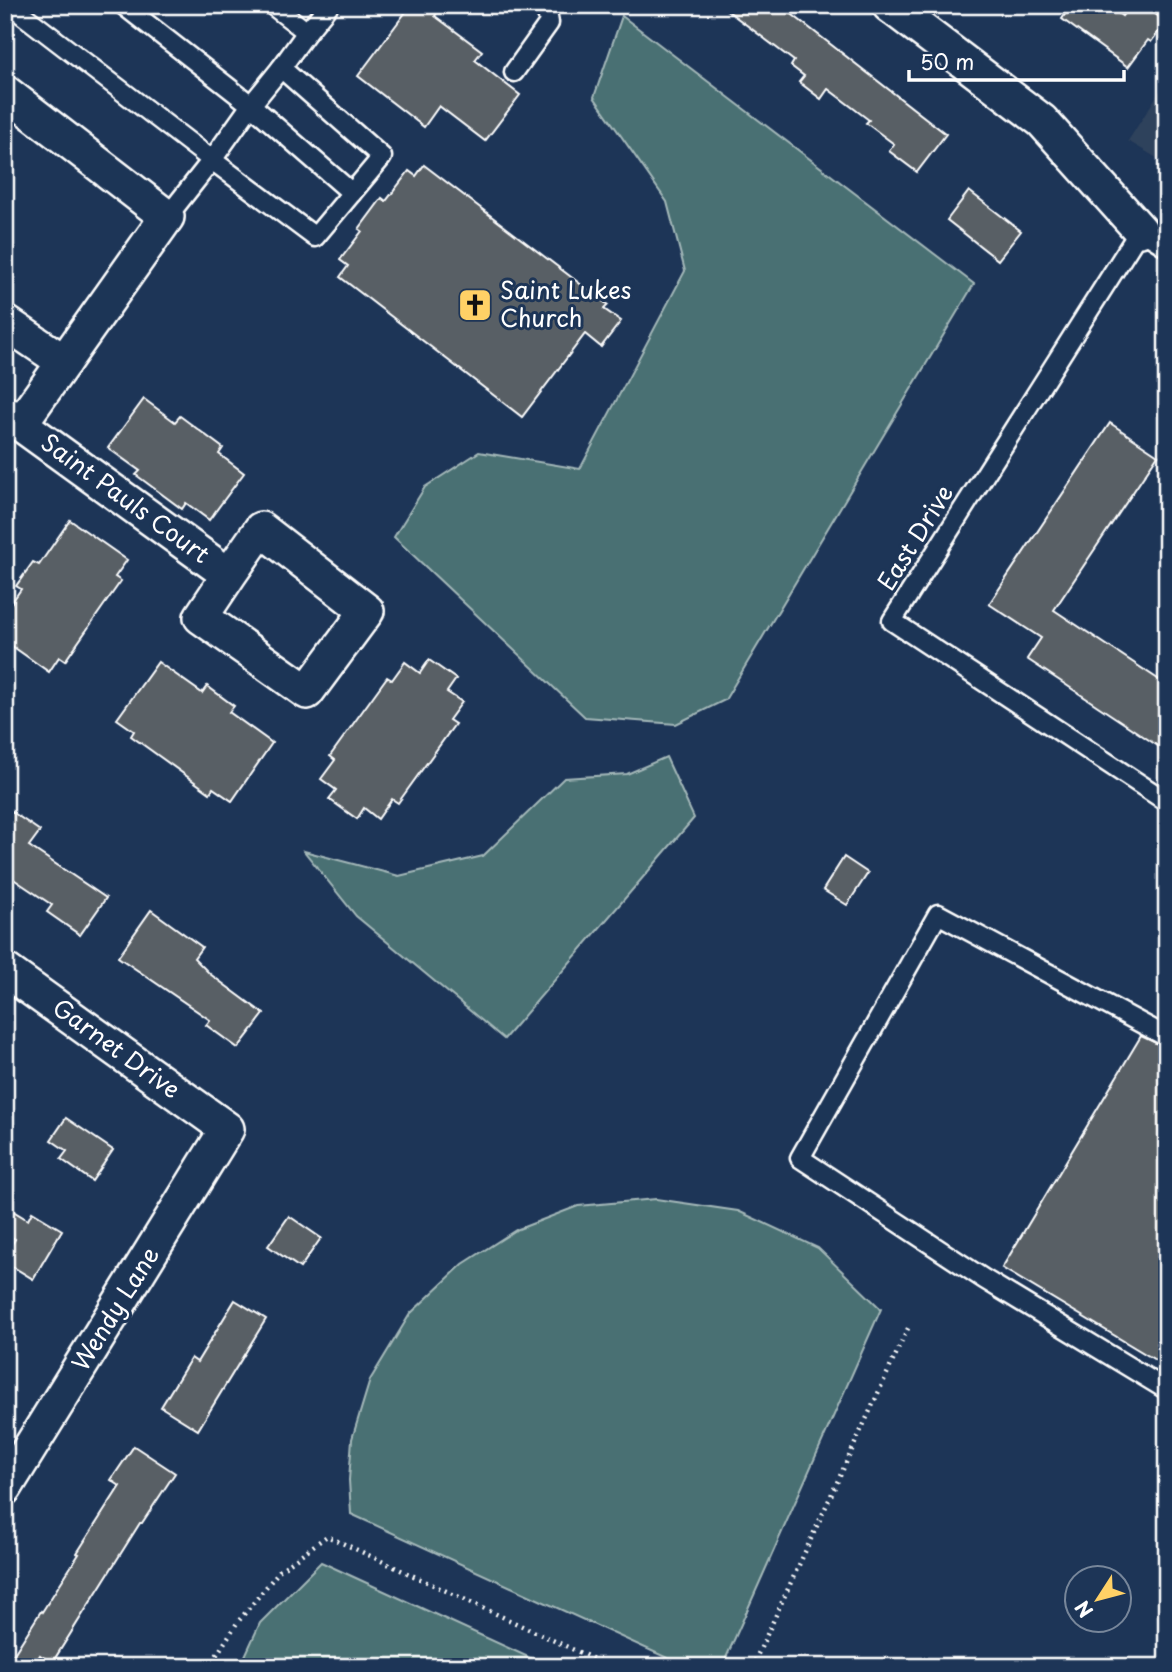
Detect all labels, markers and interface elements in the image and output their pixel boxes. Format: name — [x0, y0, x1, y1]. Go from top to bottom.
scale bar — [909, 38, 1125, 82]
text: 50 m — [920, 45, 974, 77]
place label: Saint Lukes Church — [500, 271, 632, 335]
church icon: Saint Lukes Church — [456, 286, 494, 324]
street label: Saint Pauls Court — [34, 424, 218, 571]
street label: East Drive — [868, 477, 961, 597]
street label: Garnet Drive — [46, 989, 189, 1106]
street label: Wendy Lane — [62, 1239, 167, 1377]
north arrow — [1064, 1564, 1134, 1634]
text: N — [1068, 1595, 1099, 1624]

